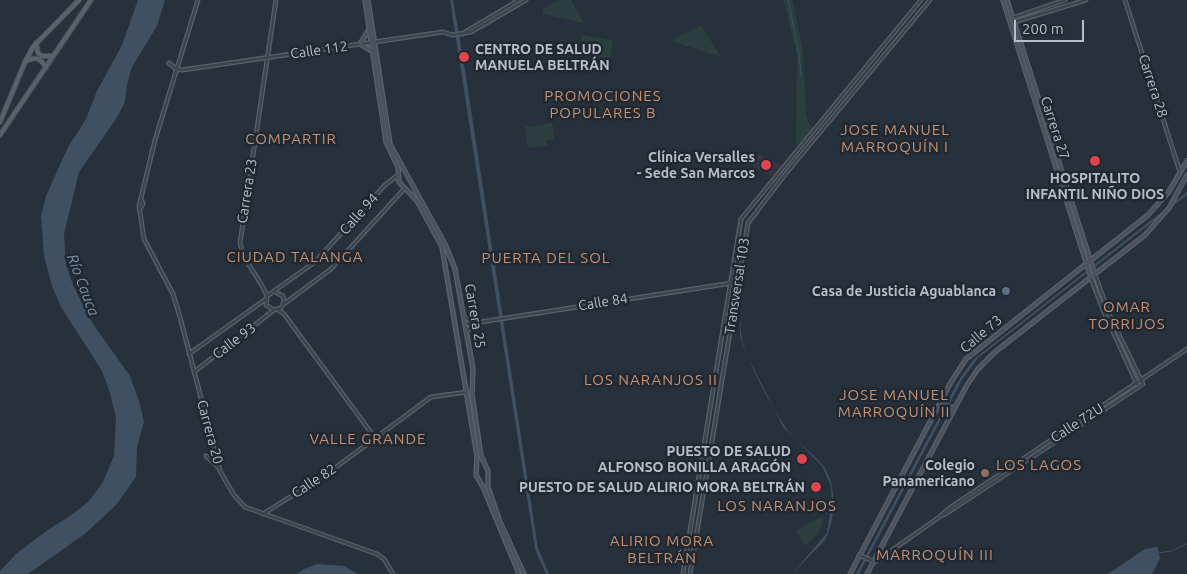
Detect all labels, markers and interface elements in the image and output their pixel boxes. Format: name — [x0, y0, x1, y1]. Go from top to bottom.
scale bar — [1017, 10, 1087, 42]
text: 200 m — [1022, 20, 1064, 37]
street label: Calle 112 — [289, 38, 349, 62]
place label: CENTRO DE SALUD MANUELA BELTRÁN — [475, 41, 610, 74]
marker: CENTRO DE SALUD MANUELA BELTRÁN — [457, 50, 471, 64]
street label: Carrera 28 — [1135, 52, 1171, 120]
district label: PROMOCIONES POPULARES B — [543, 87, 663, 122]
street label: Carrera 27 — [1037, 94, 1073, 162]
district label: JOSE MANUEL MARROQUÍN I — [839, 121, 951, 156]
district label: COMPARTIR — [244, 130, 338, 148]
place label: Clínica Versalles - Sede San Marcos — [637, 149, 755, 182]
marker: HOSPITALITO INFANTIL NIÑO DIOS — [1088, 154, 1102, 168]
street label: Carrera 23 — [234, 157, 260, 225]
marker: Clínica Versalles - Sede San Marcos — [759, 158, 773, 172]
place label: HOSPITALITO INFANTIL NIÑO DIOS — [1026, 170, 1164, 202]
street label: Calle 94 — [336, 190, 382, 238]
street label: Transversal 103 — [721, 237, 753, 335]
district label: CIUDAD TALANGA — [225, 248, 365, 266]
district label: PUERTA DEL SOL — [480, 249, 612, 267]
water label: Río Cauca — [63, 252, 103, 318]
street label: Carrera 25 — [461, 282, 489, 350]
place label: Casa de Justicia Aguablanca — [812, 283, 996, 299]
marker: Casa de Justicia Aguablanca — [1000, 285, 1012, 297]
street label: Calle 84 — [577, 290, 629, 314]
district label: OMAR TORRIJOS — [1087, 298, 1167, 333]
street label: Calle 73 — [957, 312, 1005, 356]
street label: Calle 93 — [209, 319, 259, 363]
district label: LOS NARANJOS II — [582, 371, 720, 389]
district label: JOSE MANUEL MARROQUÍN II — [836, 386, 952, 421]
street label: Carrera 20 — [193, 398, 227, 466]
street label: Calle 72U — [1048, 400, 1106, 446]
district label: VALLE GRANDE — [308, 430, 428, 448]
place label: PUESTO DE SALUD ALFONSO BONILLA ARAGÓN — [598, 443, 791, 476]
marker: PUESTO DE SALUD ALFONSO BONILLA ARAGÓN — [795, 452, 809, 466]
district label: LOS LAGOS — [995, 456, 1083, 474]
place label: Colegio Panamericano — [882, 457, 975, 490]
street label: Calle 82 — [289, 460, 339, 502]
marker: Colegio Panamericano — [979, 467, 991, 479]
place label: PUESTO DE SALUD ALIRIO MORA BELTRÁN — [519, 479, 805, 495]
marker: PUESTO DE SALUD ALIRIO MORA BELTRÁN — [809, 480, 823, 494]
district label: LOS NARANJOS — [716, 497, 838, 515]
district label: ALIRIO MORA BELTRÁN — [608, 532, 716, 567]
district label: MARROQUÍN III — [875, 546, 995, 564]

